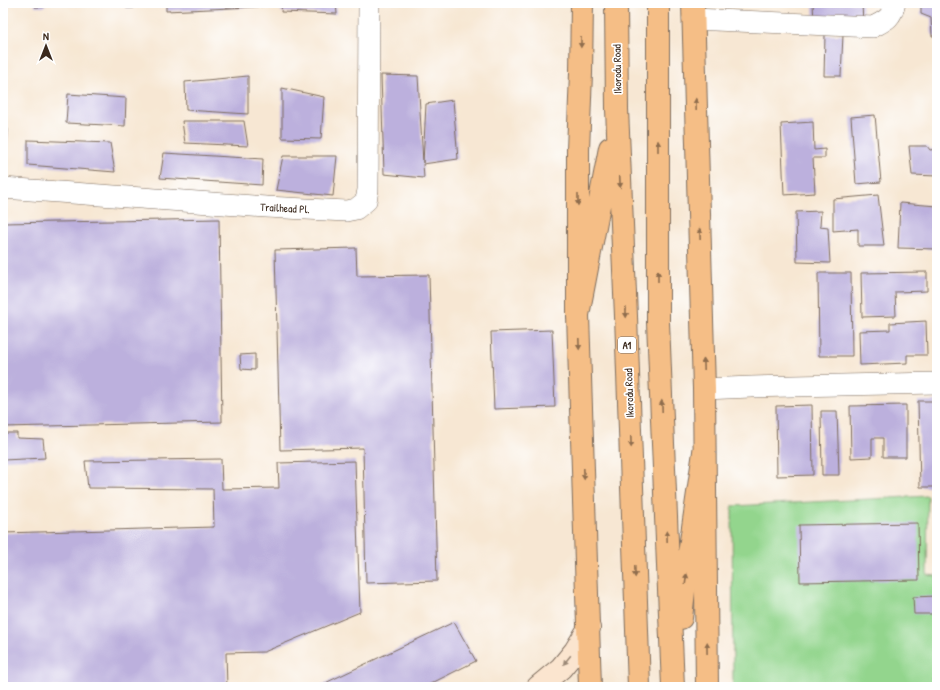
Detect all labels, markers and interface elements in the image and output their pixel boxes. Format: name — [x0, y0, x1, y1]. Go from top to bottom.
north arrow — [26, 26, 66, 66]
text: N — [43, 29, 49, 43]
one-way arrow — [578, 36, 584, 49]
street label: Ikorodu Road — [610, 43, 624, 94]
one-way arrow — [693, 97, 699, 110]
one-way arrow — [655, 139, 661, 152]
one-way arrow — [617, 176, 624, 188]
one-way arrow — [575, 194, 581, 207]
street label: Trailhead Pl. — [260, 200, 310, 216]
one-way arrow — [697, 227, 703, 240]
one-way arrow — [655, 269, 661, 282]
one-way arrow — [623, 306, 629, 319]
road number: A1 — [618, 337, 636, 353]
one-way arrow — [576, 338, 582, 351]
one-way arrow — [701, 357, 707, 370]
street label: Ikorodu Road — [621, 367, 637, 418]
one-way arrow — [658, 400, 665, 412]
one-way arrow — [627, 436, 634, 448]
one-way arrow — [580, 468, 587, 480]
one-way arrow — [664, 529, 670, 542]
one-way arrow — [632, 566, 638, 579]
one-way arrow — [683, 573, 689, 585]
one-way arrow — [704, 641, 710, 654]
one-way arrow — [563, 655, 572, 666]

